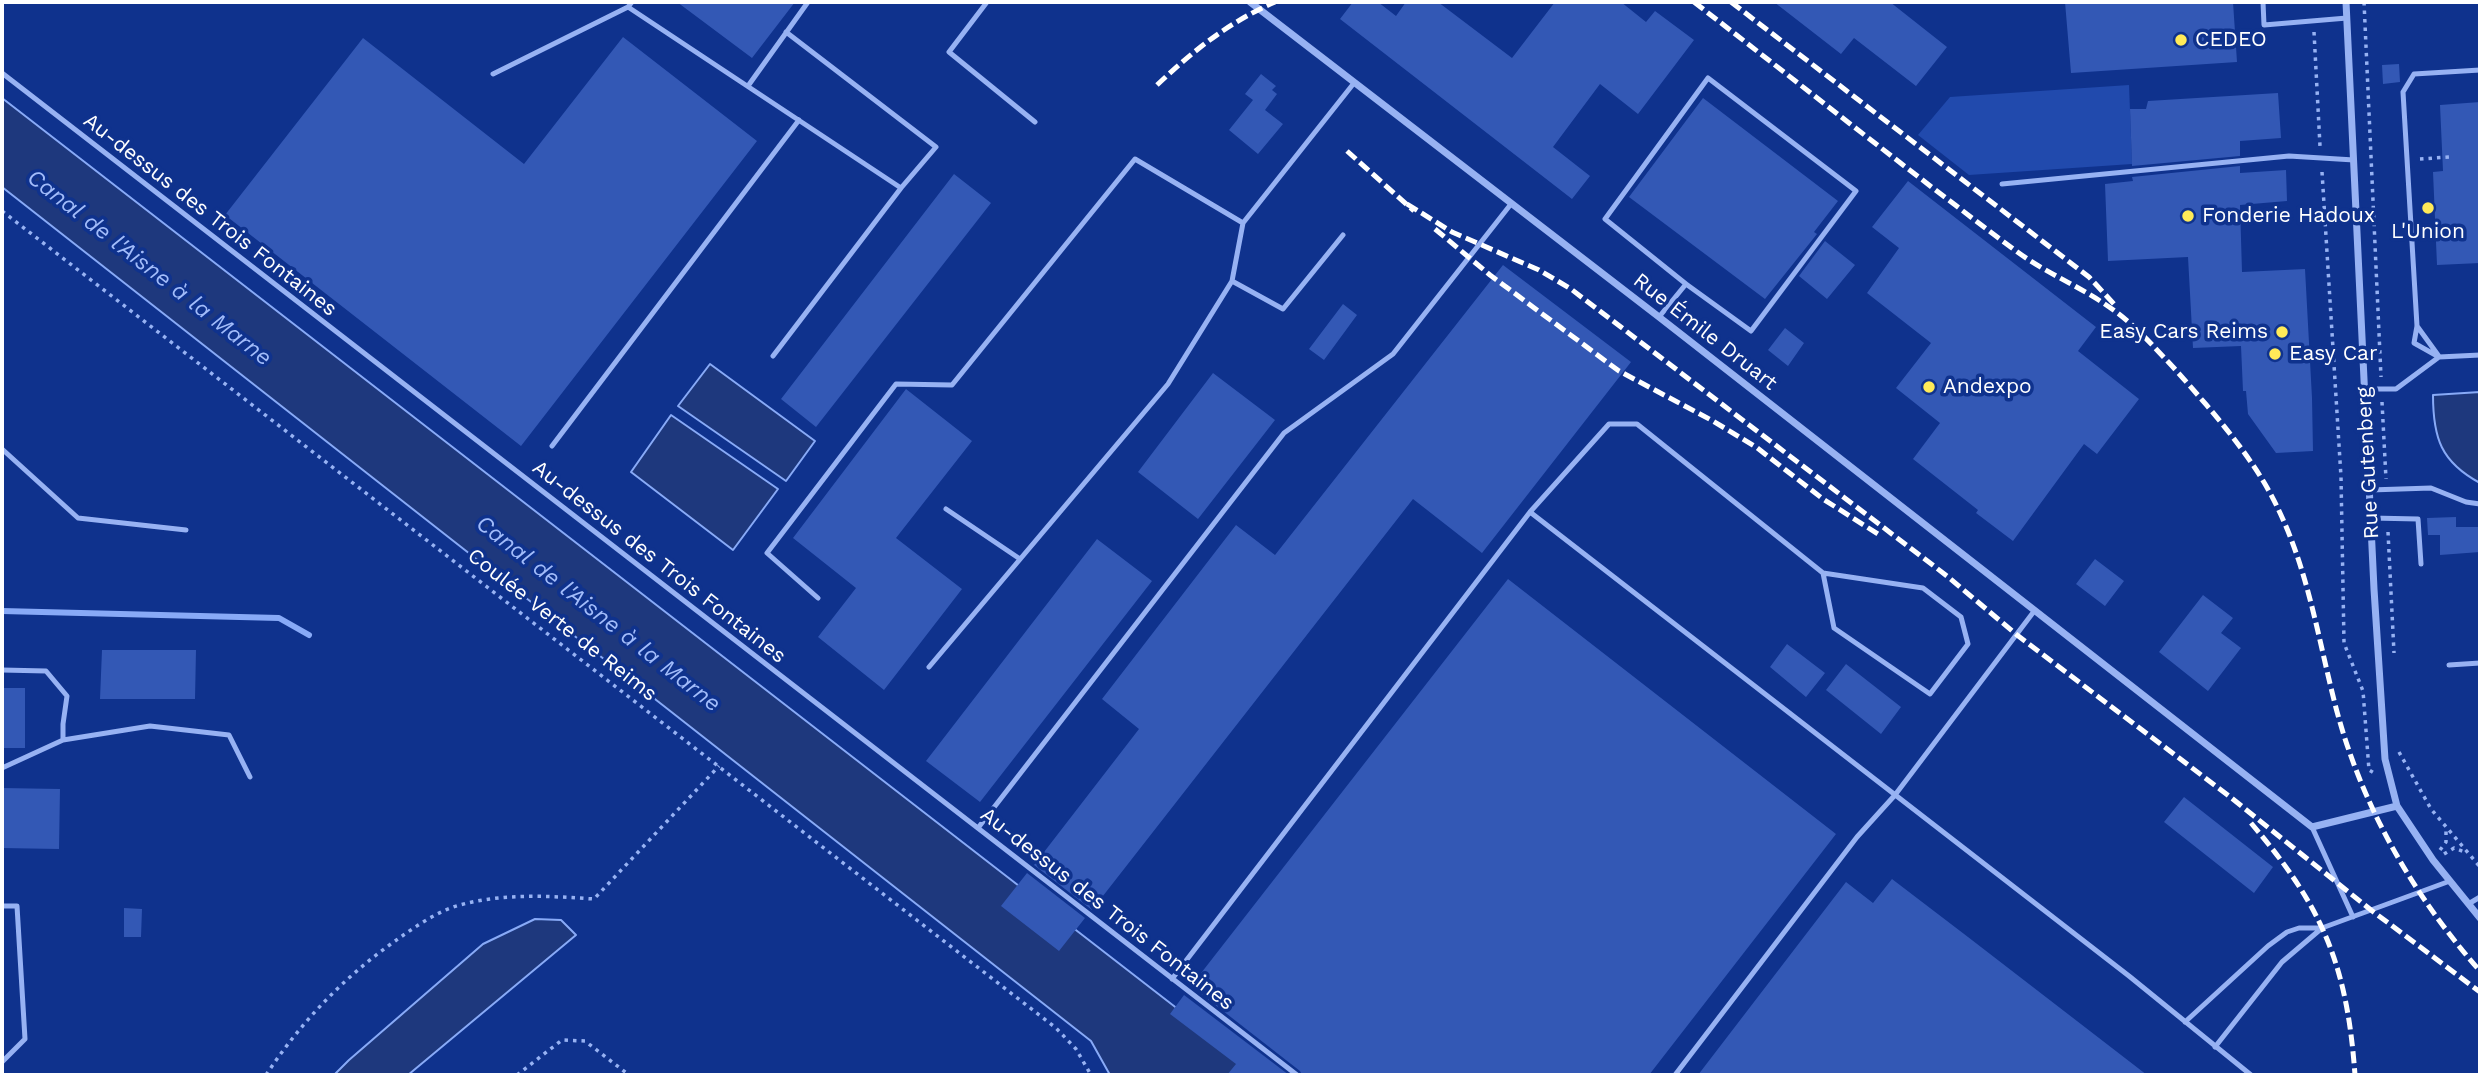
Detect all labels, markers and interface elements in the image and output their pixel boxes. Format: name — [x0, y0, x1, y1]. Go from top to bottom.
place label: CEDEO — [2195, 27, 2267, 53]
marker: CEDEO — [2173, 32, 2189, 48]
street label: Au-dessus des Trois Fontaines — [78, 108, 342, 322]
water label: Canal de l'Aisne à la Marne — [21, 164, 277, 372]
marker: L'Union — [2420, 200, 2436, 216]
place label: Fonderie Hadoux — [2202, 203, 2375, 229]
marker: Fonderie Hadoux — [2180, 208, 2196, 224]
place label: L'Union — [2391, 219, 2465, 245]
street label: Rue Émile Druart — [1628, 268, 1782, 396]
place label: Easy Cars Reims — [2099, 319, 2268, 345]
marker: Easy Cars Reims — [2274, 324, 2290, 340]
place label: Easy Car — [2289, 341, 2378, 367]
marker: Easy Car — [2267, 346, 2283, 362]
place label: Andexpo — [1943, 374, 2032, 400]
marker: Andexpo — [1921, 379, 1937, 395]
street label: Rue Gutenberg — [2351, 386, 2385, 540]
street label: Au-dessus des Trois Fontaines — [527, 455, 791, 669]
water label: Canal de l'Aisne à la Marne — [470, 510, 726, 718]
street label: Coulée Verte de Reims — [462, 543, 662, 707]
street label: Au-dessus des Trois Fontaines — [975, 802, 1239, 1016]

